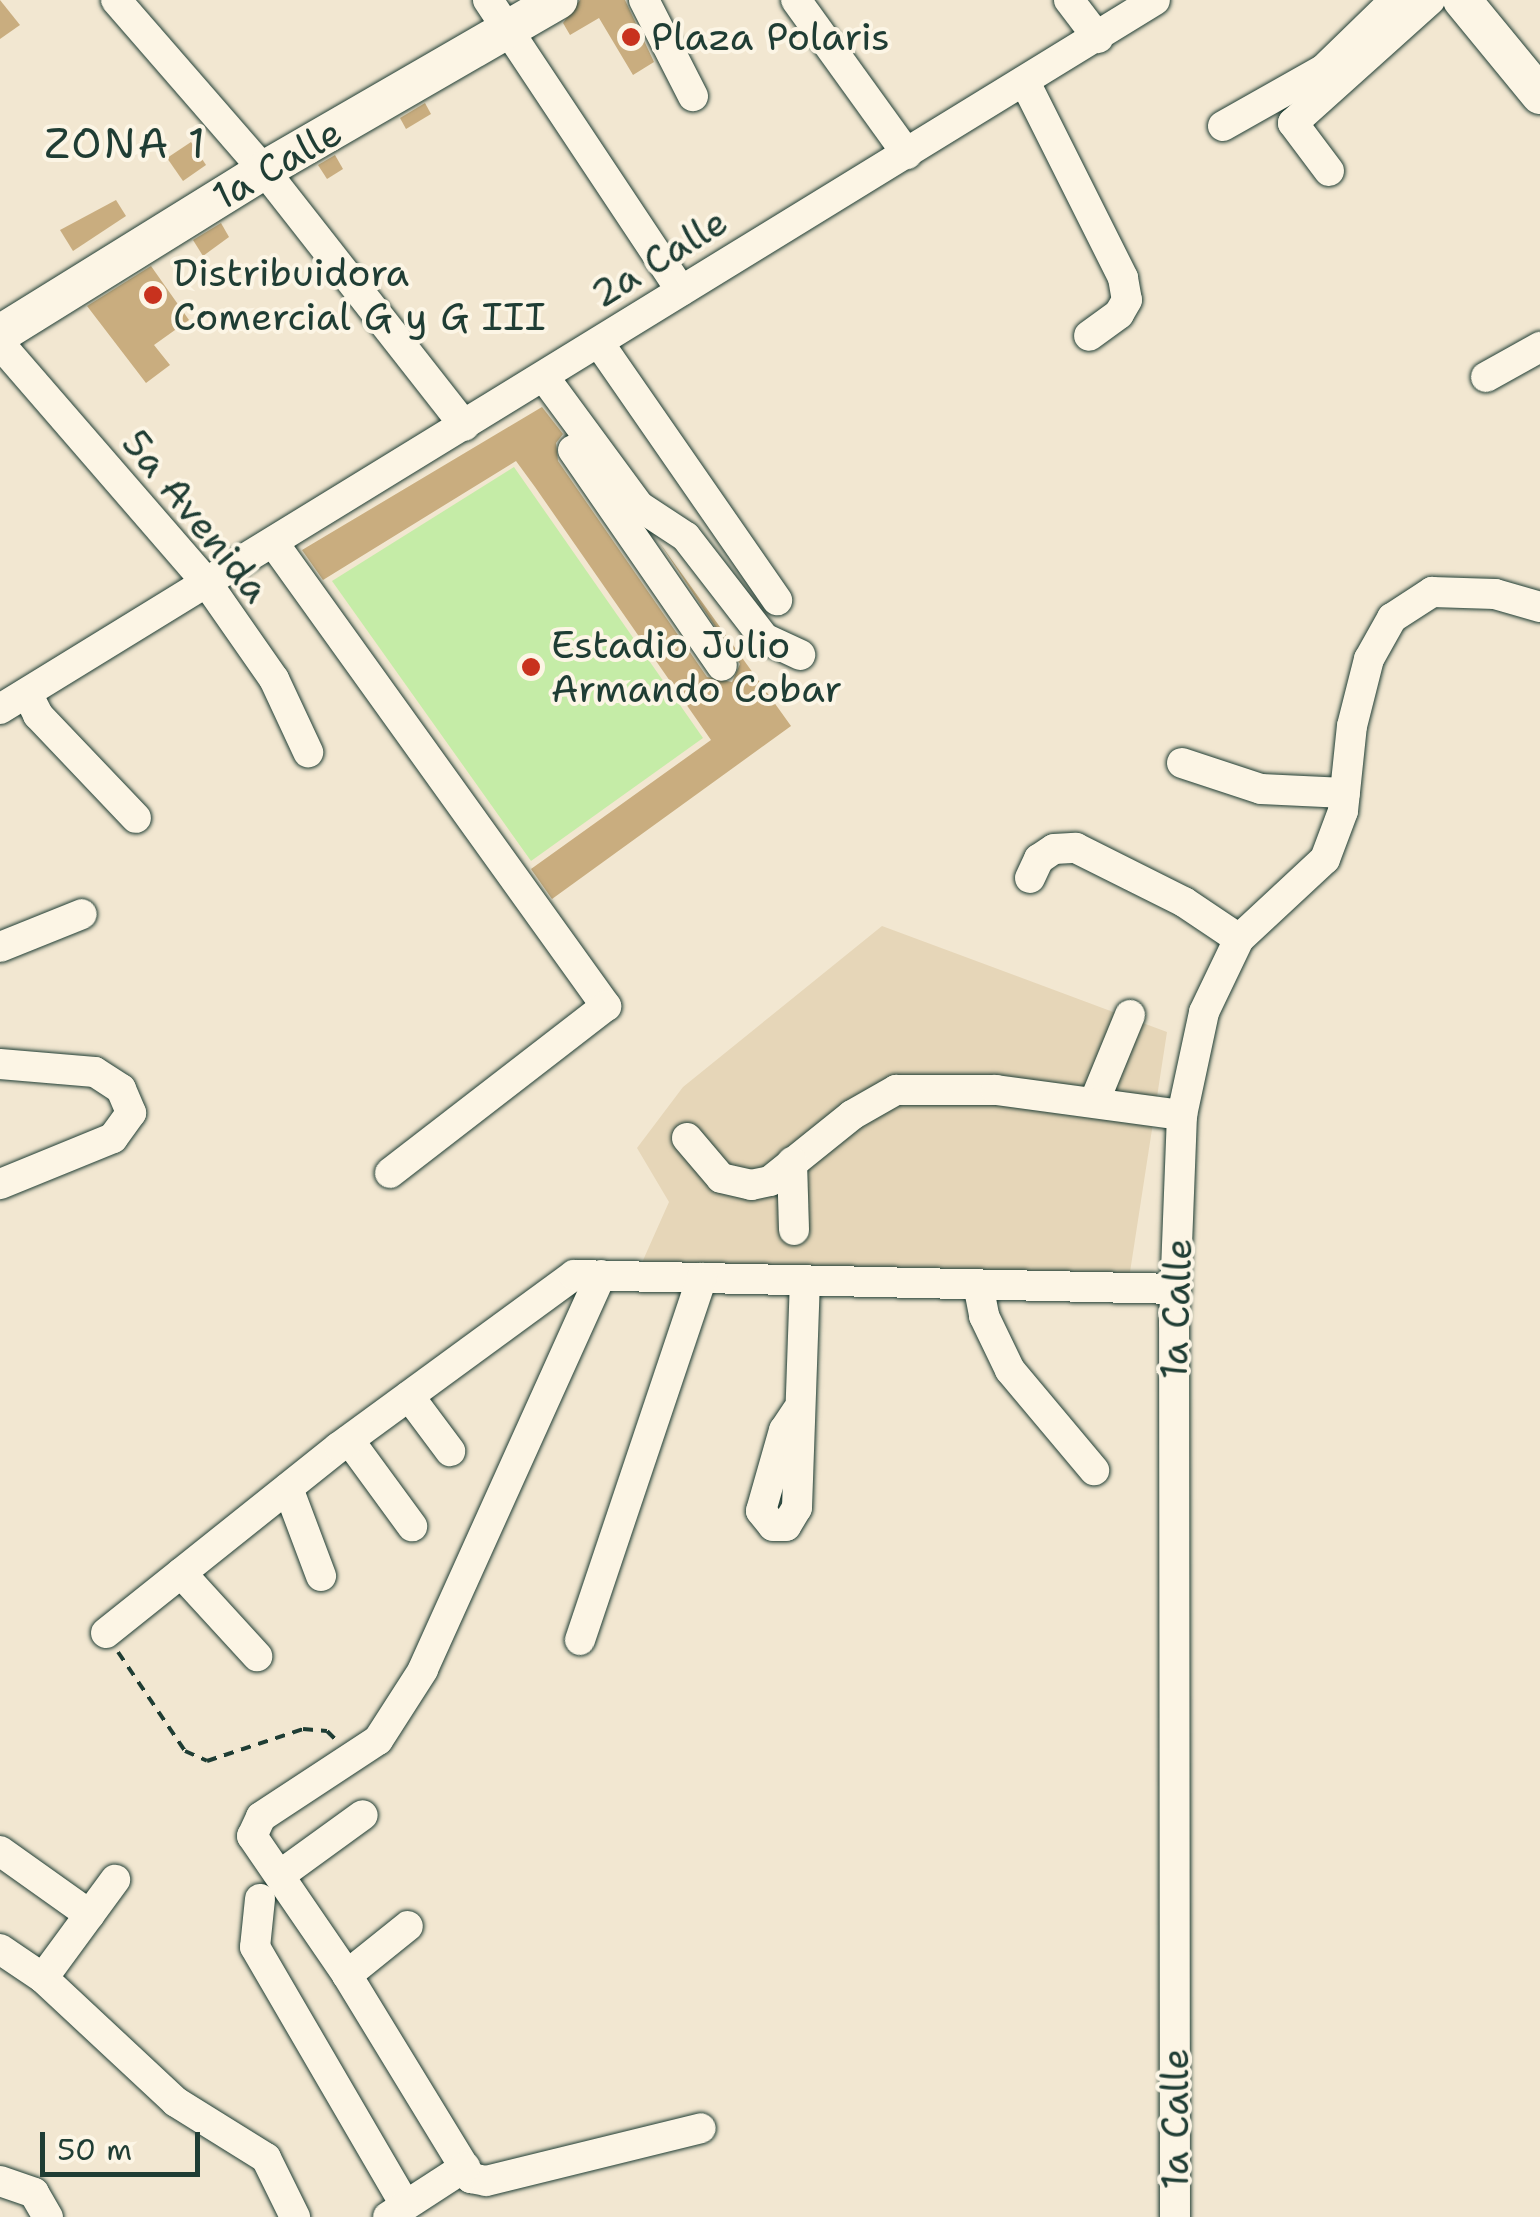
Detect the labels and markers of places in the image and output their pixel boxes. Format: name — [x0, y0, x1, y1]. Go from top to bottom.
place label: Plaza Polaris — [651, 14, 890, 60]
marker: Plaza Polaris — [620, 26, 642, 48]
place label: Distribuidora Comercial G y G III — [173, 250, 546, 340]
marker: Distribuidora Comercial G y G III — [142, 284, 164, 306]
place label: Estadio Julio Armando Cobar — [551, 622, 842, 712]
marker: Estadio Julio Armando Cobar — [520, 656, 542, 678]

